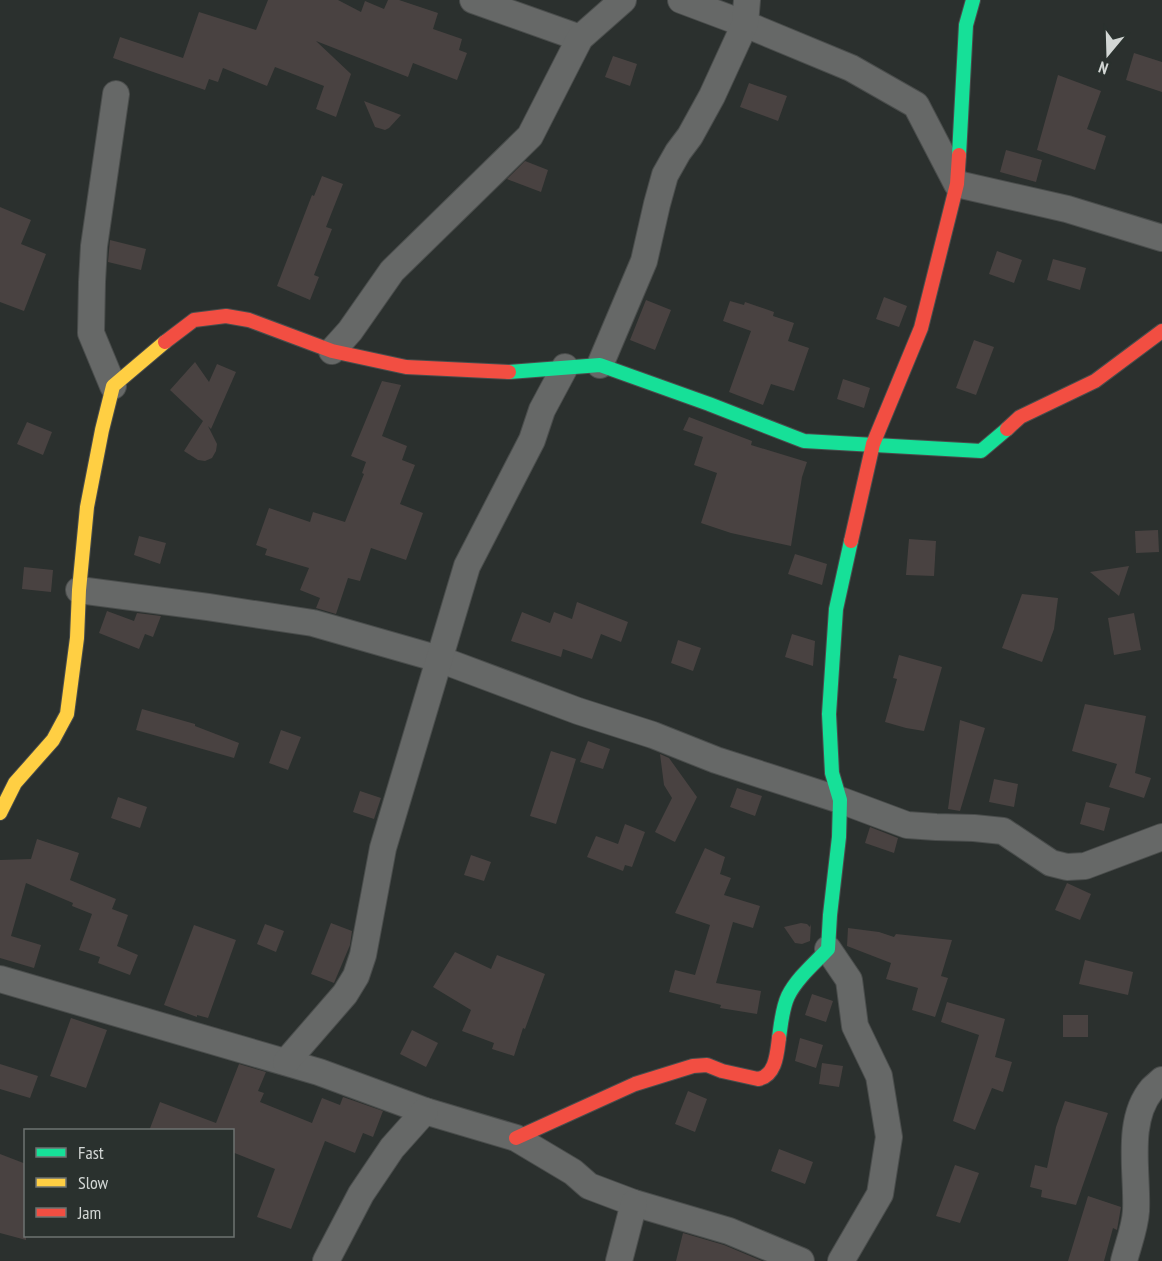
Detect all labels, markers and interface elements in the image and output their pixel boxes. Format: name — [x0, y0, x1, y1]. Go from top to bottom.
north arrow — [1078, 24, 1138, 84]
text: N — [1096, 57, 1110, 79]
legend — [24, 1129, 234, 1237]
text: Fast — [78, 1141, 104, 1164]
text: Slow — [78, 1171, 109, 1194]
text: Jam — [77, 1201, 101, 1224]

